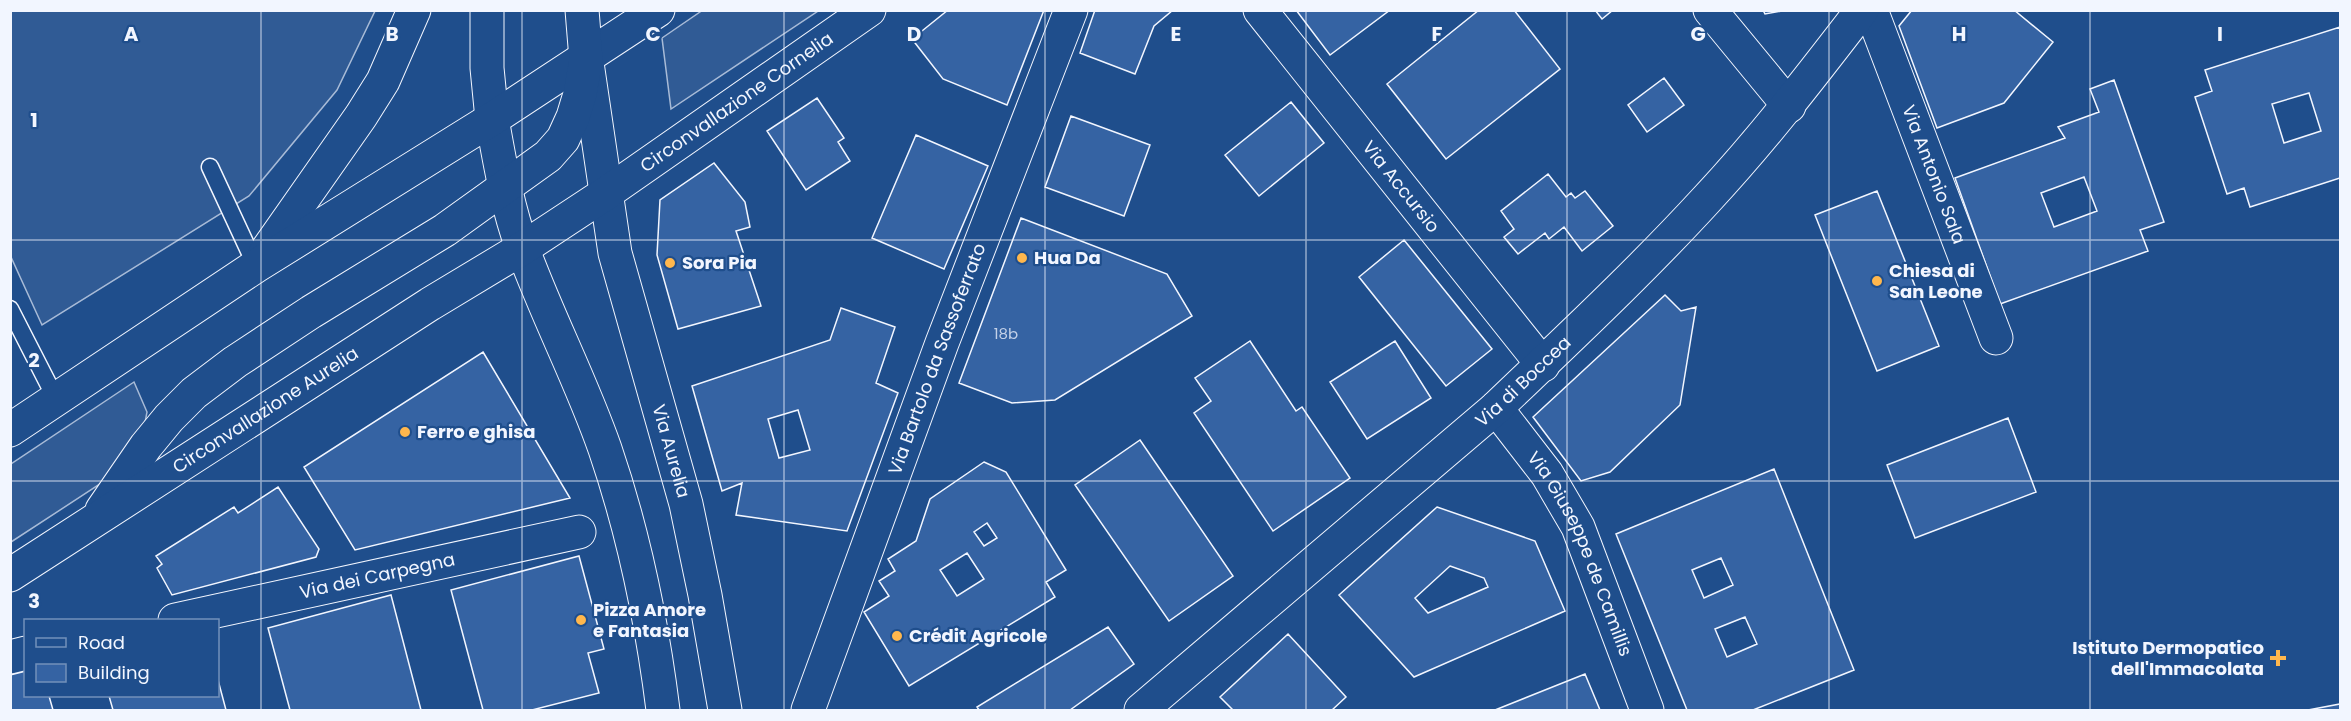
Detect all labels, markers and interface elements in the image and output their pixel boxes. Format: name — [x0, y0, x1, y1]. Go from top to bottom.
text: A — [124, 20, 139, 48]
text: B — [385, 20, 399, 48]
text: D — [907, 20, 921, 48]
text: E — [1171, 20, 1181, 48]
text: F — [1432, 20, 1443, 48]
text: G — [1690, 20, 1706, 48]
text: H — [1952, 20, 1966, 48]
text: I — [2217, 20, 2223, 48]
street label: Circonvallazione Cornelia — [637, 27, 837, 177]
street label: Via Antonio Sala — [1896, 101, 1972, 247]
text: 1 — [30, 106, 38, 134]
street label: Via Accursio — [1357, 135, 1446, 238]
street label: Via Bartolo da Sassoferrato — [882, 239, 991, 478]
place label: Hua Da — [1034, 245, 1101, 270]
place label: Sora Pia — [682, 250, 757, 275]
marker: Hua Da — [1015, 251, 1029, 265]
marker: Sora Pia — [663, 256, 677, 270]
place label: Chiesa di San Leone — [1889, 258, 1983, 304]
marker: Chiesa di San Leone — [1870, 274, 1884, 288]
house number: 18b — [994, 323, 1018, 344]
street label: Via di Boccea — [1470, 330, 1576, 432]
street label: Circonvallazione Aurelia — [167, 341, 363, 479]
text: 2 — [28, 346, 40, 374]
street label: Via Aurelia — [646, 401, 697, 501]
place label: Ferro e ghisa — [417, 419, 535, 444]
marker: Ferro e ghisa — [398, 425, 412, 439]
street label: Via Giuseppe de Camillis — [1522, 446, 1639, 660]
street label: Via dei Carpegna — [297, 546, 457, 605]
text: 3 — [28, 587, 40, 615]
place label: Pizza Amore e Fantasia — [593, 597, 706, 643]
marker: Pizza Amore e Fantasia — [574, 613, 588, 627]
legend — [24, 619, 219, 697]
place label: Crédit Agricole — [909, 623, 1047, 648]
marker: Crédit Agricole — [890, 629, 904, 643]
text: Road — [78, 630, 125, 655]
place label: Istituto Dermopatico dell'Immacolata — [2072, 635, 2264, 681]
marker: Istituto Dermopatico dell'Immacolata — [2269, 649, 2287, 667]
text: Building — [78, 660, 150, 685]

